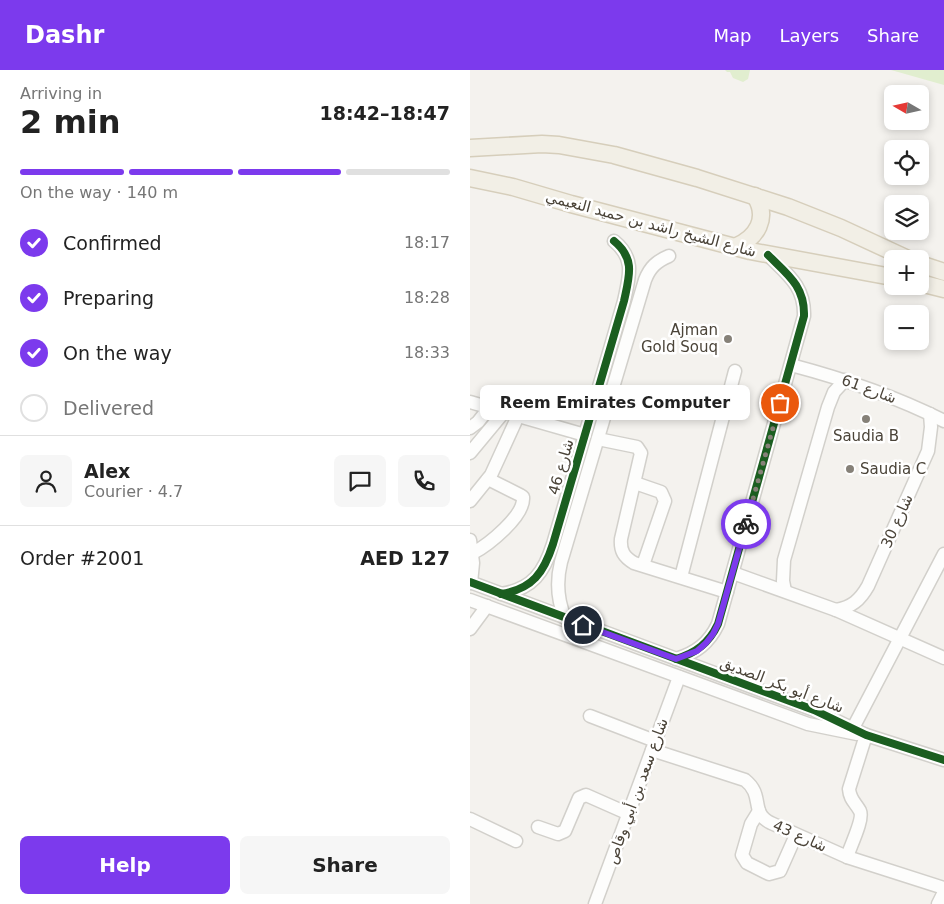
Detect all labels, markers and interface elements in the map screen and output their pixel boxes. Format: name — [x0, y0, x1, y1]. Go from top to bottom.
text: Dashr — [25, 21, 104, 49]
text: Map — [713, 25, 751, 46]
text: Layers — [779, 25, 839, 46]
text: Share — [867, 25, 919, 46]
text: Arriving in — [20, 84, 102, 103]
north arrow — [884, 85, 929, 130]
map controls — [884, 85, 929, 350]
text: 18:42–18:47 — [320, 102, 450, 124]
text: 2 min — [20, 103, 121, 141]
button: locate — [884, 140, 929, 185]
text: On the way · 140 m — [20, 183, 178, 202]
street label: شارع الشيخ راشد بن حميد النعيمي — [543, 187, 758, 262]
button: layers — [884, 195, 929, 240]
icon: check — [20, 229, 48, 257]
text: Confirmed — [63, 232, 162, 254]
text: 18:17 — [404, 233, 450, 252]
button: + — [884, 250, 929, 295]
icon: check — [20, 284, 48, 312]
text: Preparing — [63, 287, 154, 309]
text: 18:28 — [404, 288, 450, 307]
button: − — [884, 305, 929, 350]
place label: Ajman Gold Souq — [641, 321, 718, 356]
marker: Ajman Gold Souq — [722, 333, 734, 345]
icon: check — [20, 339, 48, 367]
text: On the way — [63, 342, 172, 364]
text: 18:33 — [404, 343, 450, 362]
street label: شارع 61 — [839, 371, 899, 407]
pin — [759, 382, 801, 424]
callout: Reem Emirates Computer — [480, 386, 750, 420]
icon: bag — [766, 389, 794, 417]
text: Reem Emirates Computer — [500, 393, 730, 412]
text: Delivered — [63, 397, 154, 419]
marker: Saudia B — [860, 413, 872, 425]
place label: Saudia B — [833, 427, 899, 445]
street label: شارع 46 — [544, 437, 578, 497]
button: person — [20, 455, 72, 507]
button: chat — [334, 455, 386, 507]
button: phone — [398, 455, 450, 507]
text: Alex — [84, 460, 130, 482]
place label: Saudia C — [860, 460, 926, 478]
marker: Saudia C — [844, 463, 856, 475]
text: Courier · 4.7 — [84, 482, 183, 501]
street label: شارع 30 — [877, 491, 917, 551]
courier — [721, 499, 771, 549]
icon: bike — [732, 510, 760, 538]
text: Order #2001 — [20, 547, 144, 569]
text: AED 127 — [360, 547, 450, 569]
pin — [562, 604, 604, 646]
icon: home — [569, 611, 597, 639]
street label: شارع أبو بكر الصديق — [718, 652, 847, 717]
street label: شارع سعد بن أبي وقاص — [601, 715, 673, 867]
street label: شارع 43 — [770, 816, 830, 856]
button: Help — [20, 836, 230, 894]
button: Share — [240, 836, 450, 894]

